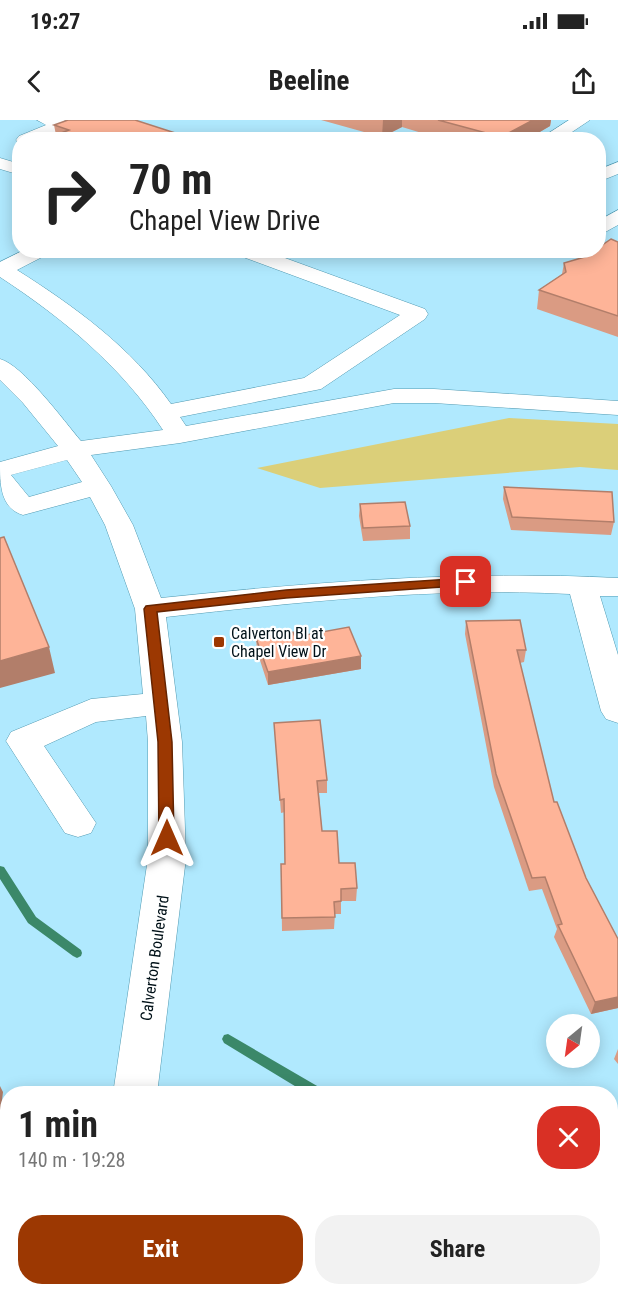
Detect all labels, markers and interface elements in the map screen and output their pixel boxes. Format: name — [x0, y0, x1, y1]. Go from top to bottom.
text: 19:27 — [30, 9, 81, 34]
icon: back — [18, 65, 51, 98]
text: Beeline — [269, 65, 349, 97]
icon: share — [567, 65, 600, 98]
text: 70 m — [129, 155, 212, 204]
icon: right — [30, 156, 108, 234]
text: Chapel View Drive — [129, 205, 320, 237]
pin — [440, 556, 491, 607]
icon: arrive — [449, 565, 482, 598]
place label: Calverton Bl at Chapel View Dr — [231, 624, 327, 661]
marker: Calverton Bl at Chapel View Dr — [212, 635, 226, 649]
position arrow — [135, 806, 199, 870]
street label: Calverton Boulevard — [136, 894, 173, 1022]
north arrow — [546, 1014, 600, 1068]
map controls — [546, 1014, 600, 1068]
text: 1 min — [18, 1104, 98, 1146]
button: close — [537, 1106, 600, 1169]
text: 140 m · 19:28 — [18, 1148, 125, 1172]
button: Exit — [18, 1215, 303, 1284]
button: Share — [315, 1215, 600, 1284]

